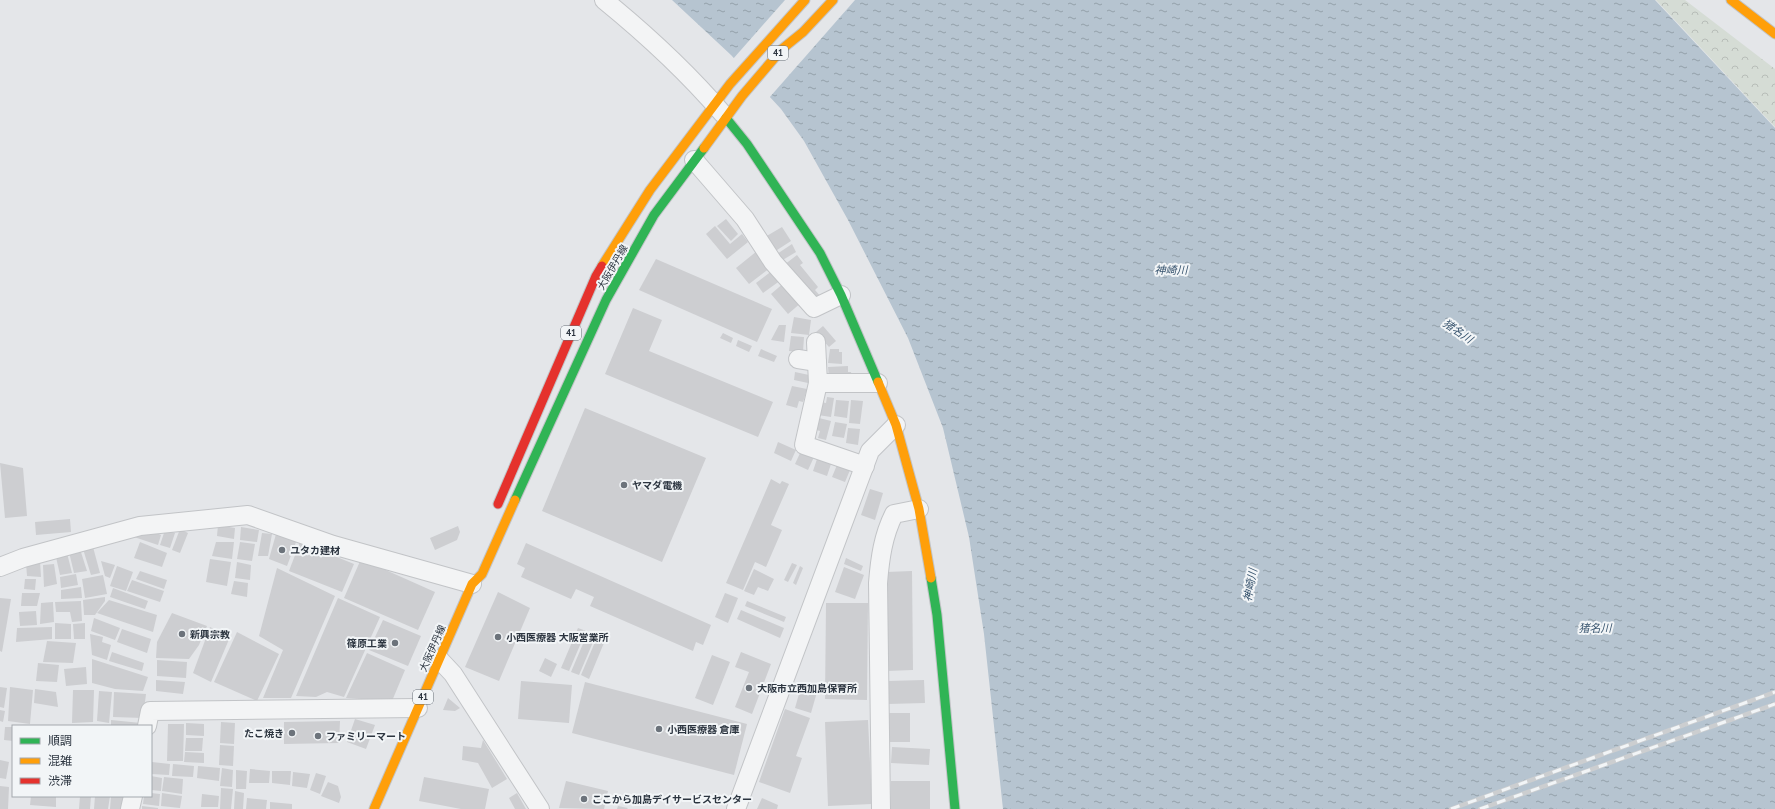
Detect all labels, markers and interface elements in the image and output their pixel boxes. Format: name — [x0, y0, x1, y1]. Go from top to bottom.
road number: 41 — [768, 46, 788, 60]
street label: 大阪伊丹線 — [594, 242, 631, 292]
water label: 神崎川 — [1155, 263, 1188, 277]
water label: 猪名川 — [1440, 316, 1476, 347]
road number: 41 — [561, 326, 581, 340]
place label: ヤマダ電機 — [632, 479, 682, 492]
marker: ヤマダ電機 — [619, 480, 629, 490]
place label: ユタカ建材 — [290, 544, 340, 557]
marker: ユタカ建材 — [277, 545, 287, 555]
water label: 神崎川 — [1240, 567, 1260, 602]
water label: 猪名川 — [1579, 621, 1612, 635]
street label: 大阪伊丹線 — [416, 623, 449, 674]
place label: 新興宗教 — [190, 628, 230, 641]
marker: 新興宗教 — [177, 629, 187, 639]
place label: 小西医療器 大阪営業所 — [506, 631, 609, 644]
marker: 小西医療器 大阪営業所 — [493, 632, 503, 642]
place label: 篠原工業 — [346, 637, 387, 650]
marker: 篠原工業 — [390, 638, 400, 648]
place label: 大阪市立西加島保育所 — [757, 682, 857, 695]
marker: 大阪市立西加島保育所 — [744, 683, 754, 693]
road number: 41 — [413, 690, 433, 704]
place label: 小西医療器 倉庫 — [667, 723, 740, 736]
marker: 小西医療器 倉庫 — [654, 724, 664, 734]
legend — [12, 725, 152, 797]
place label: たこ焼き — [244, 727, 284, 740]
marker: たこ焼き — [287, 728, 297, 738]
place label: ファミリーマート — [326, 730, 406, 743]
marker: ファミリーマート — [313, 731, 323, 741]
text: 順調 — [48, 733, 72, 748]
text: 混雑 — [48, 753, 72, 768]
text: 渋滞 — [48, 773, 72, 788]
place label: ここから加島デイサービスセンター — [592, 793, 752, 806]
marker: ここから加島デイサービスセンター — [579, 794, 589, 804]

